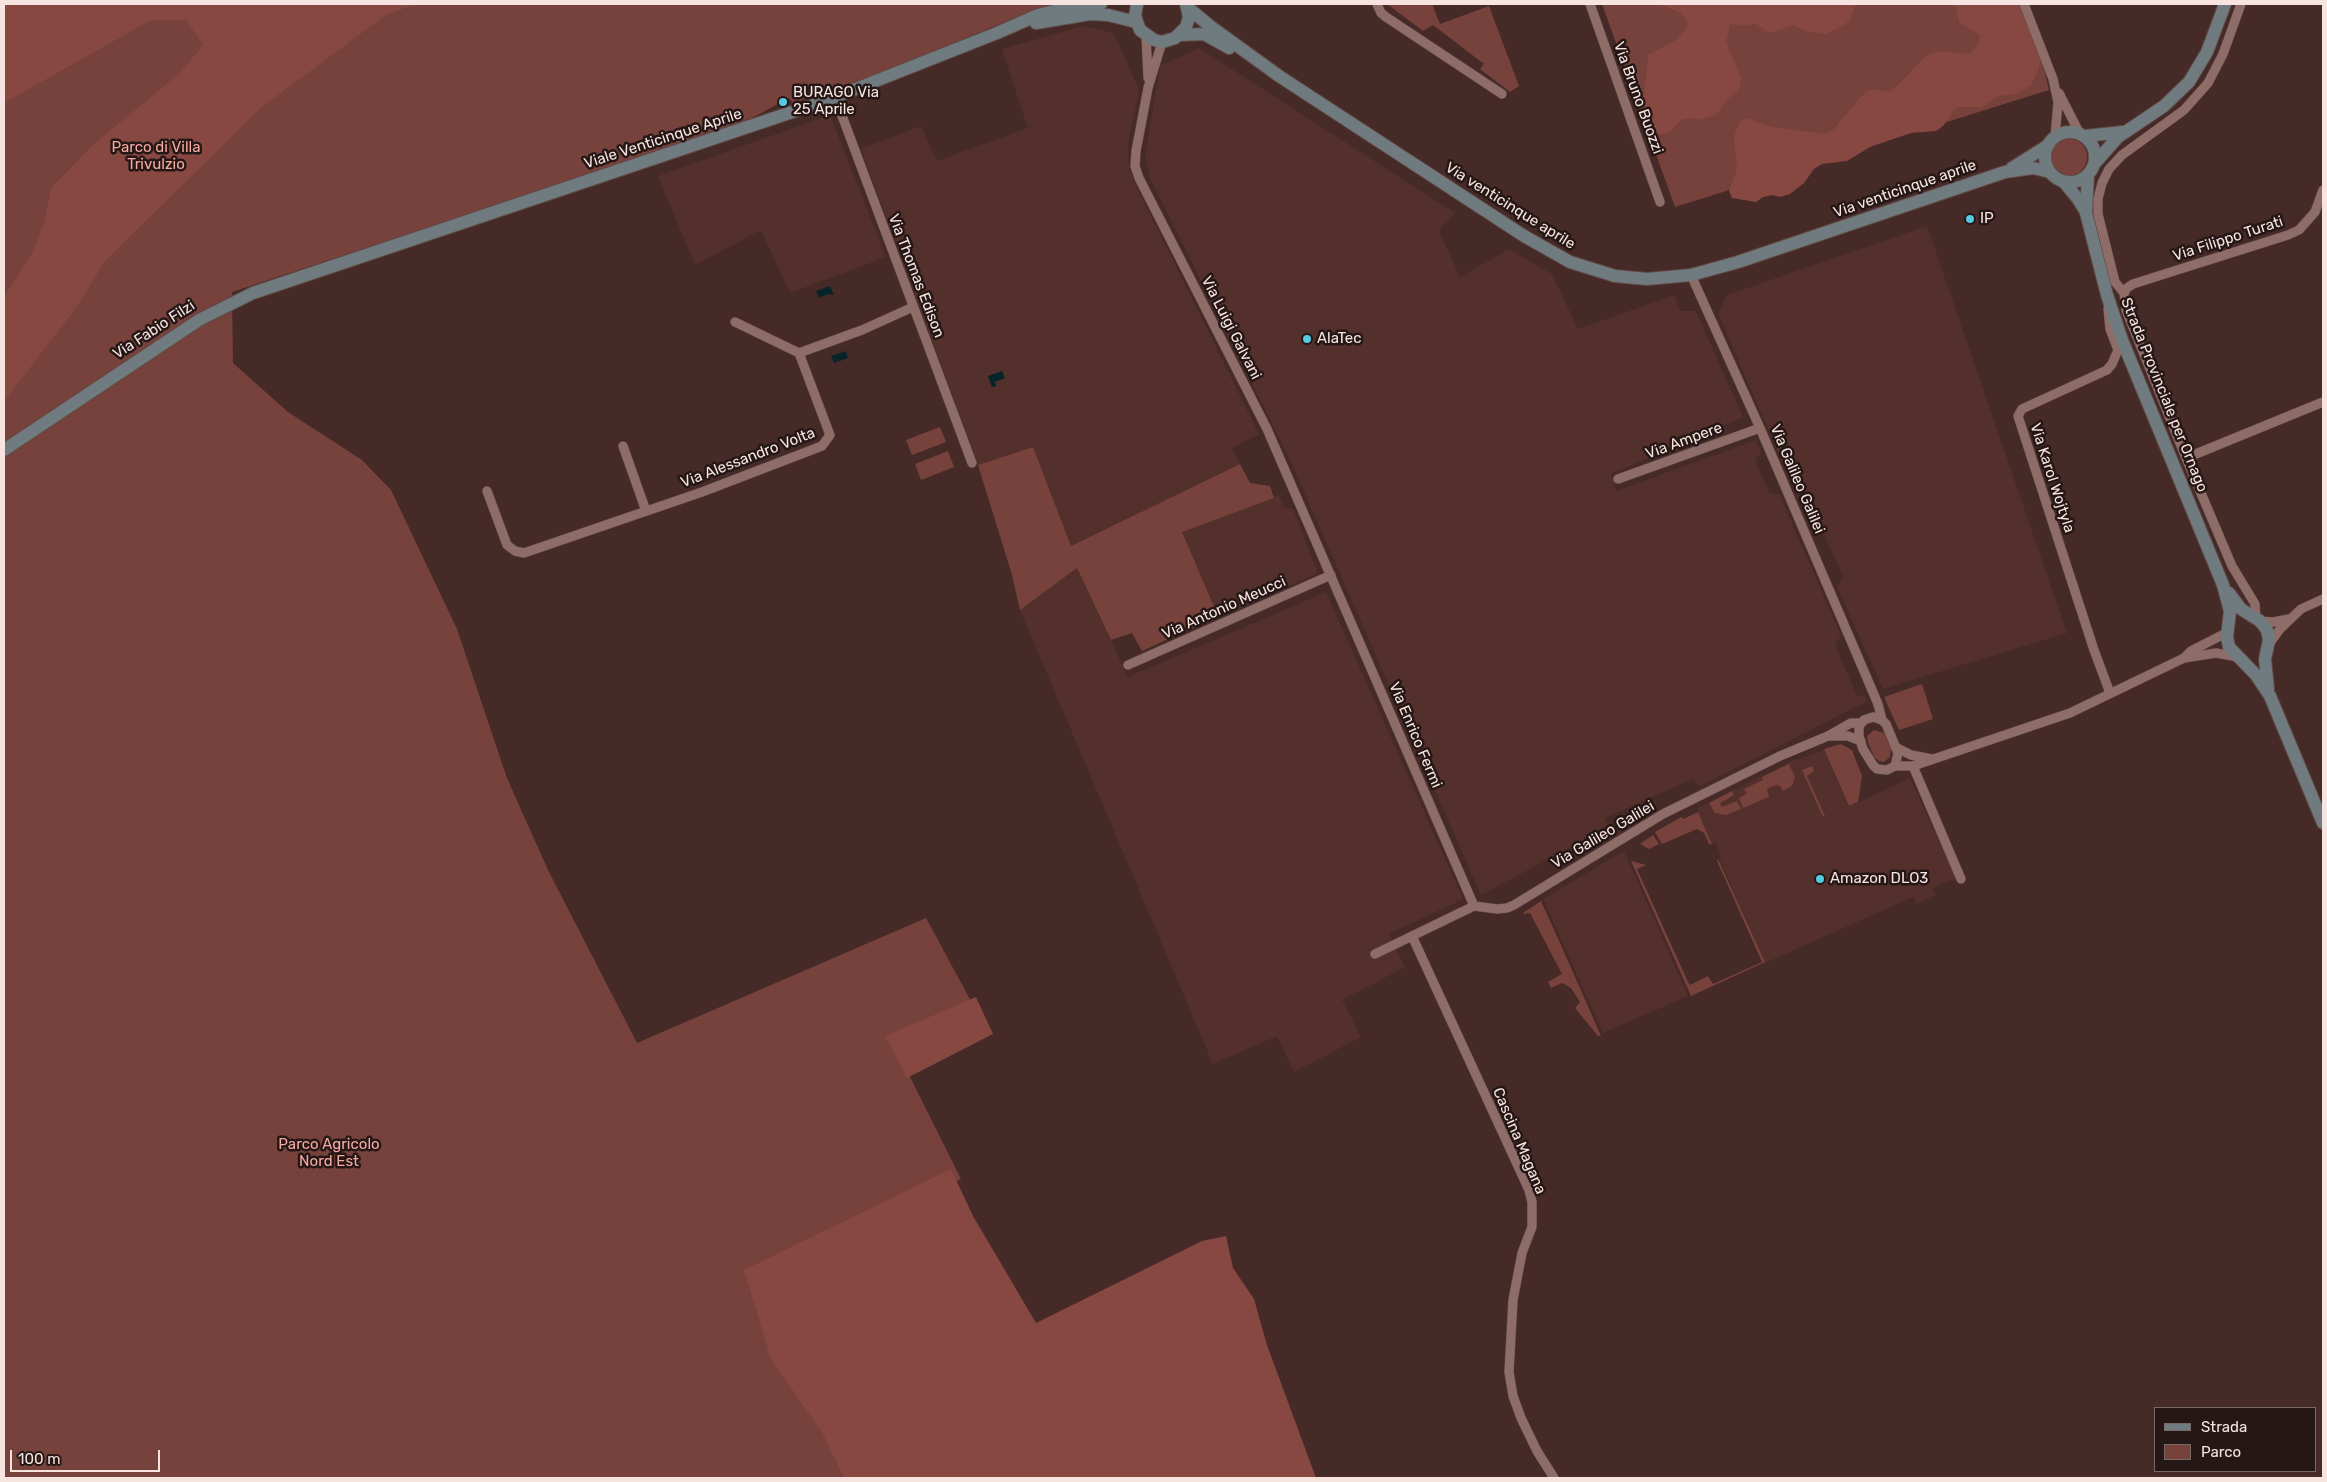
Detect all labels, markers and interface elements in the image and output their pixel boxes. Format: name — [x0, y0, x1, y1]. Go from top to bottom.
street label: Via Bruno Buozzi — [1609, 39, 1667, 157]
place label: BURAGO Via 25 Aprile — [793, 84, 879, 119]
marker: BURAGO Via 25 Aprile — [777, 96, 789, 108]
street label: Viale Venticinque Aprile — [582, 105, 744, 173]
park label: Parco di Villa Trivulzio — [111, 139, 201, 174]
street label: Via venticinque aprile — [1831, 156, 1979, 222]
street label: Via venticinque aprile — [1442, 159, 1578, 253]
place label: IP — [1980, 210, 1994, 228]
street label: Via Thomas Edison — [884, 211, 948, 341]
marker: IP — [1964, 213, 1976, 225]
street label: Via Filippo Turati — [2171, 213, 2285, 265]
street label: Via Luigi Galvani — [1197, 273, 1265, 383]
street label: Strada Provinciale per Ornago — [2117, 295, 2211, 495]
street label: Via Fabio Filzi — [110, 297, 198, 363]
place label: AlaTec — [1317, 330, 1361, 348]
marker: AlaTec — [1301, 333, 1313, 345]
street label: Via Ampere — [1643, 419, 1725, 463]
street label: Via Karol Wojtyla — [2026, 421, 2078, 535]
street label: Via Galileo Galilei — [1766, 422, 1828, 536]
street label: Via Alessandro Volta — [678, 424, 818, 492]
street label: Via Antonio Meucci — [1159, 573, 1289, 643]
street label: Via Enrico Fermi — [1385, 679, 1445, 791]
street label: Via Galileo Galilei — [1548, 797, 1658, 873]
place label: Amazon DLO3 — [1830, 870, 1928, 888]
marker: Amazon DLO3 — [1814, 873, 1826, 885]
street label: Cascina Magana — [1489, 1085, 1549, 1197]
park label: Parco Agricolo Nord Est — [278, 1136, 380, 1171]
legend — [2154, 1407, 2317, 1472]
text: Strada — [2201, 1418, 2247, 1436]
scale bar — [12, 1440, 162, 1472]
text: Parco — [2201, 1443, 2241, 1461]
text: 100 m — [18, 1450, 60, 1468]

